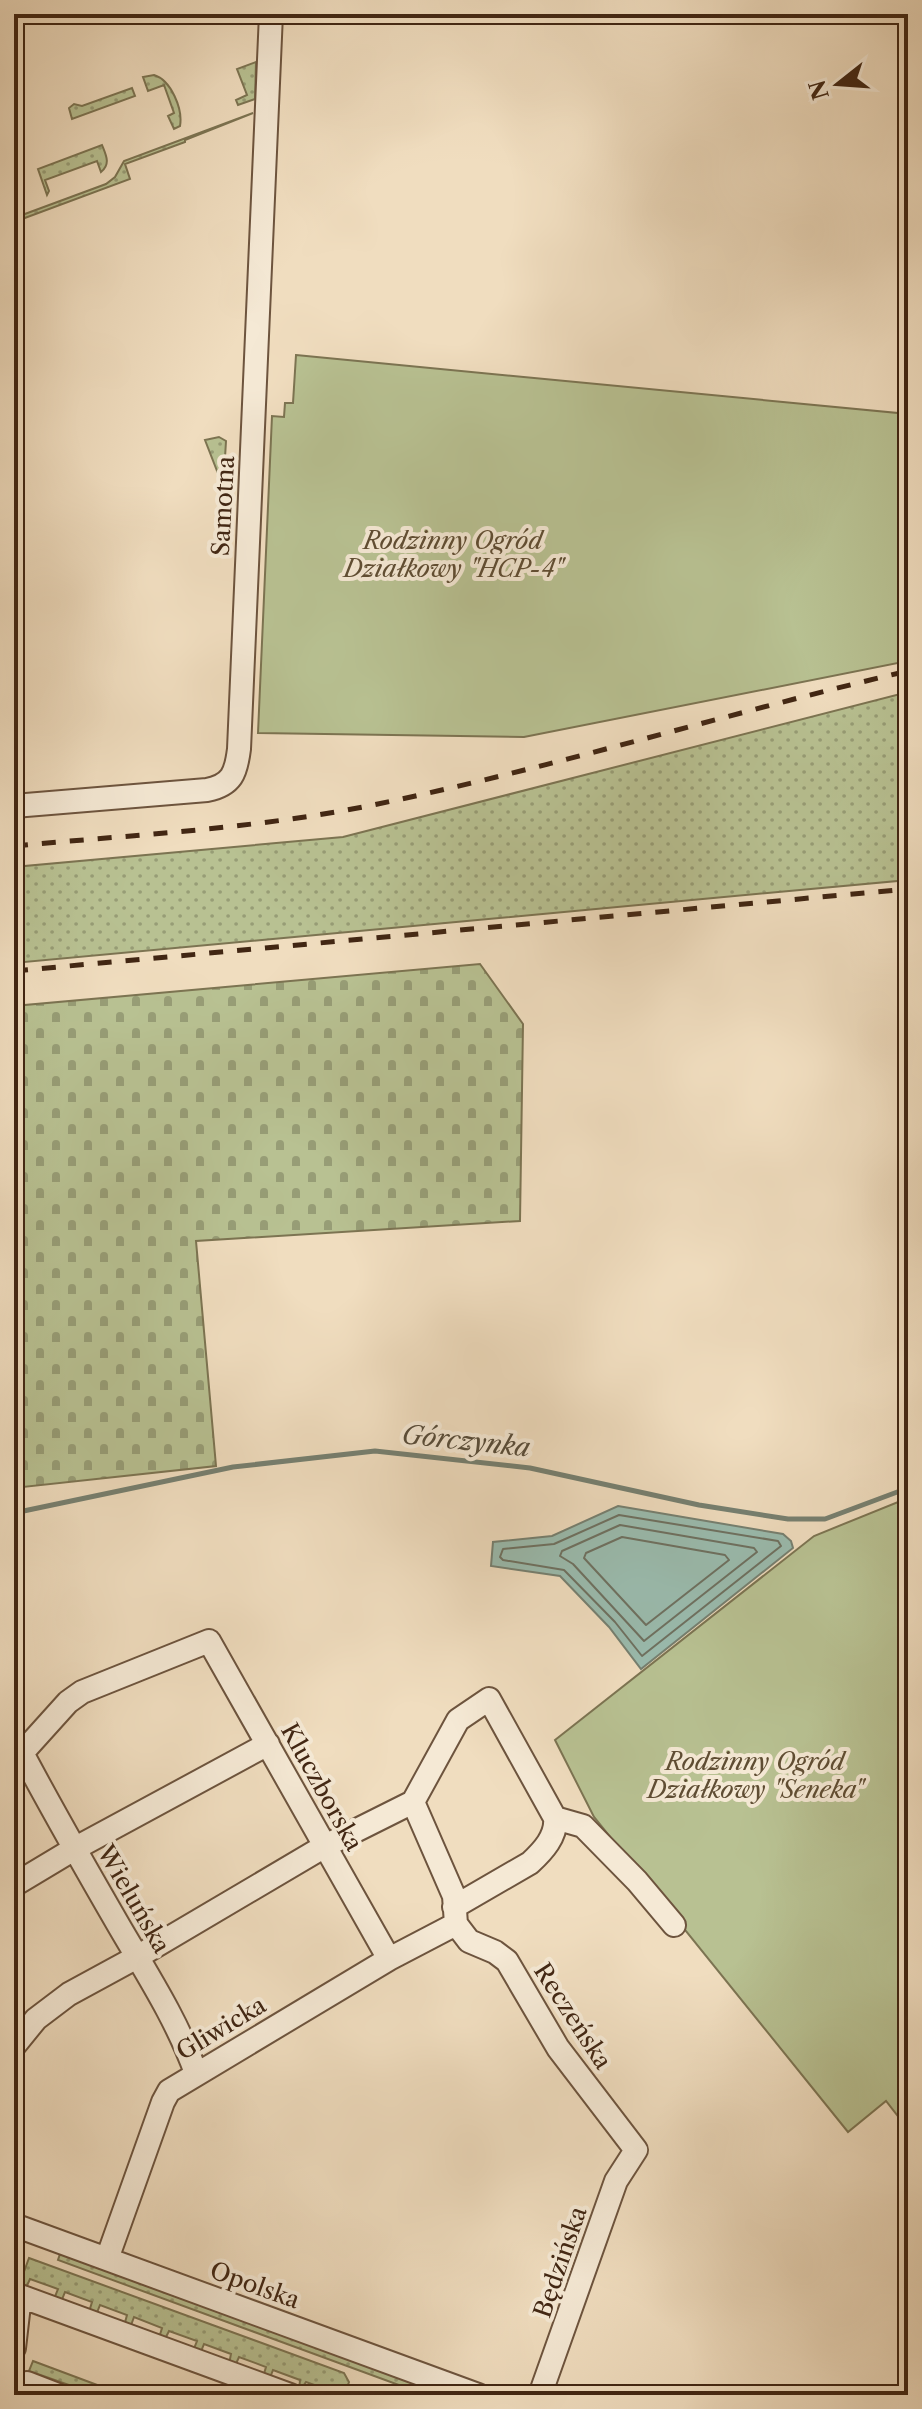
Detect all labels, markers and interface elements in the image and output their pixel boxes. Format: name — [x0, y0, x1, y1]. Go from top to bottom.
north arrow — [798, 44, 878, 124]
text: N — [804, 77, 835, 103]
street label: Samotna — [206, 455, 240, 557]
park label: Rodzinny Ogród Działkowy "HCP-4" — [342, 526, 566, 583]
water label: Górczynka — [400, 1418, 532, 1464]
street label: Kluczborska — [275, 1718, 369, 1856]
park label: Rodzinny Ogród Działkowy "Seneka" — [646, 1747, 867, 1804]
street label: Wieluńska — [91, 1839, 177, 1959]
street label: Reczeńska — [528, 1958, 618, 2075]
street label: Gliwicka — [171, 1990, 271, 2066]
street label: Będzińska — [527, 2202, 593, 2321]
street label: Opolska — [206, 2255, 304, 2315]

